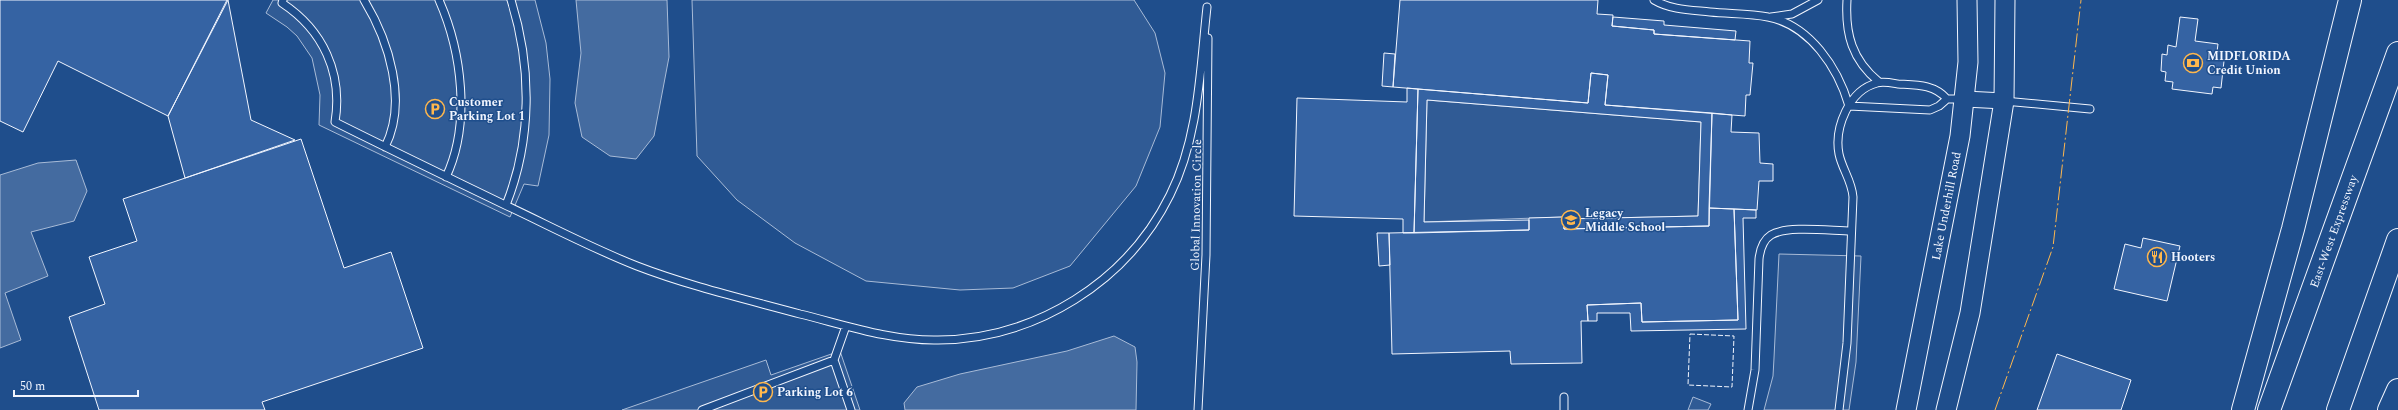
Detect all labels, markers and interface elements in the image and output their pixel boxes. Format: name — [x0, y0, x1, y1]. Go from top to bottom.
place label: MIDFLORIDA Credit Union — [2207, 47, 2291, 80]
bank icon: MIDFLORIDA Credit Union — [2182, 52, 2204, 74]
place label: Customer Parking Lot 1 — [449, 93, 525, 126]
parking icon: Customer Parking Lot 1 — [424, 98, 446, 120]
street label: Global Innovation Circle — [1186, 139, 1207, 271]
street label: Lake Underhill Road — [1927, 150, 1967, 262]
street label: East-West Expressway — [2305, 171, 2364, 291]
place label: Legacy Middle School — [1585, 204, 1665, 237]
school or university icon: Legacy Middle School — [1560, 209, 1582, 231]
restaurant icon: Hooters — [2146, 246, 2168, 268]
place label: Hooters — [2171, 248, 2215, 267]
scale bar — [14, 372, 138, 398]
text: 50 m — [20, 377, 45, 396]
parking icon: Parking Lot 6 — [752, 381, 774, 403]
place label: Parking Lot 6 — [777, 383, 853, 402]

